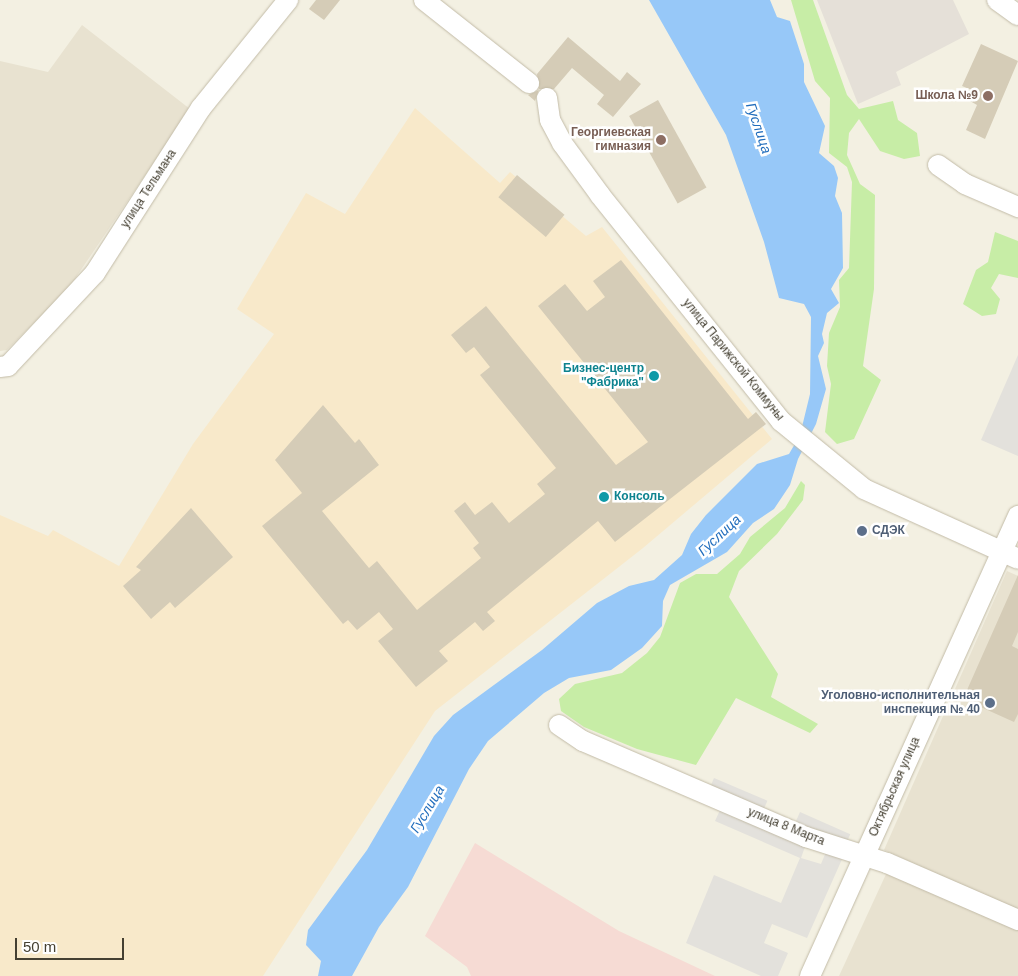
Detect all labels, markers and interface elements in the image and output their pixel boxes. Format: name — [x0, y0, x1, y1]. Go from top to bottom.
place label: Школа №9 — [915, 89, 978, 103]
marker: Школа №9 — [982, 90, 994, 102]
water label: Гуслица — [742, 100, 776, 156]
place label: Георгиевская гимназия — [571, 126, 651, 154]
marker: Георгиевская гимназия — [655, 134, 667, 146]
street label: улица Тельмана — [118, 147, 180, 231]
street label: улица Парижской Коммуны — [679, 296, 787, 424]
place label: Бизнес-центр "Фабрика" — [563, 362, 644, 390]
marker: Бизнес-центр "Фабрика" — [648, 370, 660, 382]
place label: Консоль — [614, 490, 665, 504]
marker: Консоль — [598, 491, 610, 503]
water label: Гуслица — [694, 511, 744, 559]
place label: СДЭК — [872, 524, 905, 538]
marker: СДЭК — [856, 525, 868, 537]
place label: Уголовно-исполнительная инспекция № 40 — [821, 689, 980, 717]
marker: Уголовно-исполнительная инспекция № 40 — [984, 697, 996, 709]
street label: Октябрьская улица — [867, 735, 923, 839]
water label: Гуслица — [406, 782, 448, 836]
street label: улица 8 Марта — [745, 805, 827, 849]
scale bar — [18, 928, 126, 960]
text: 50 m — [23, 938, 56, 955]

